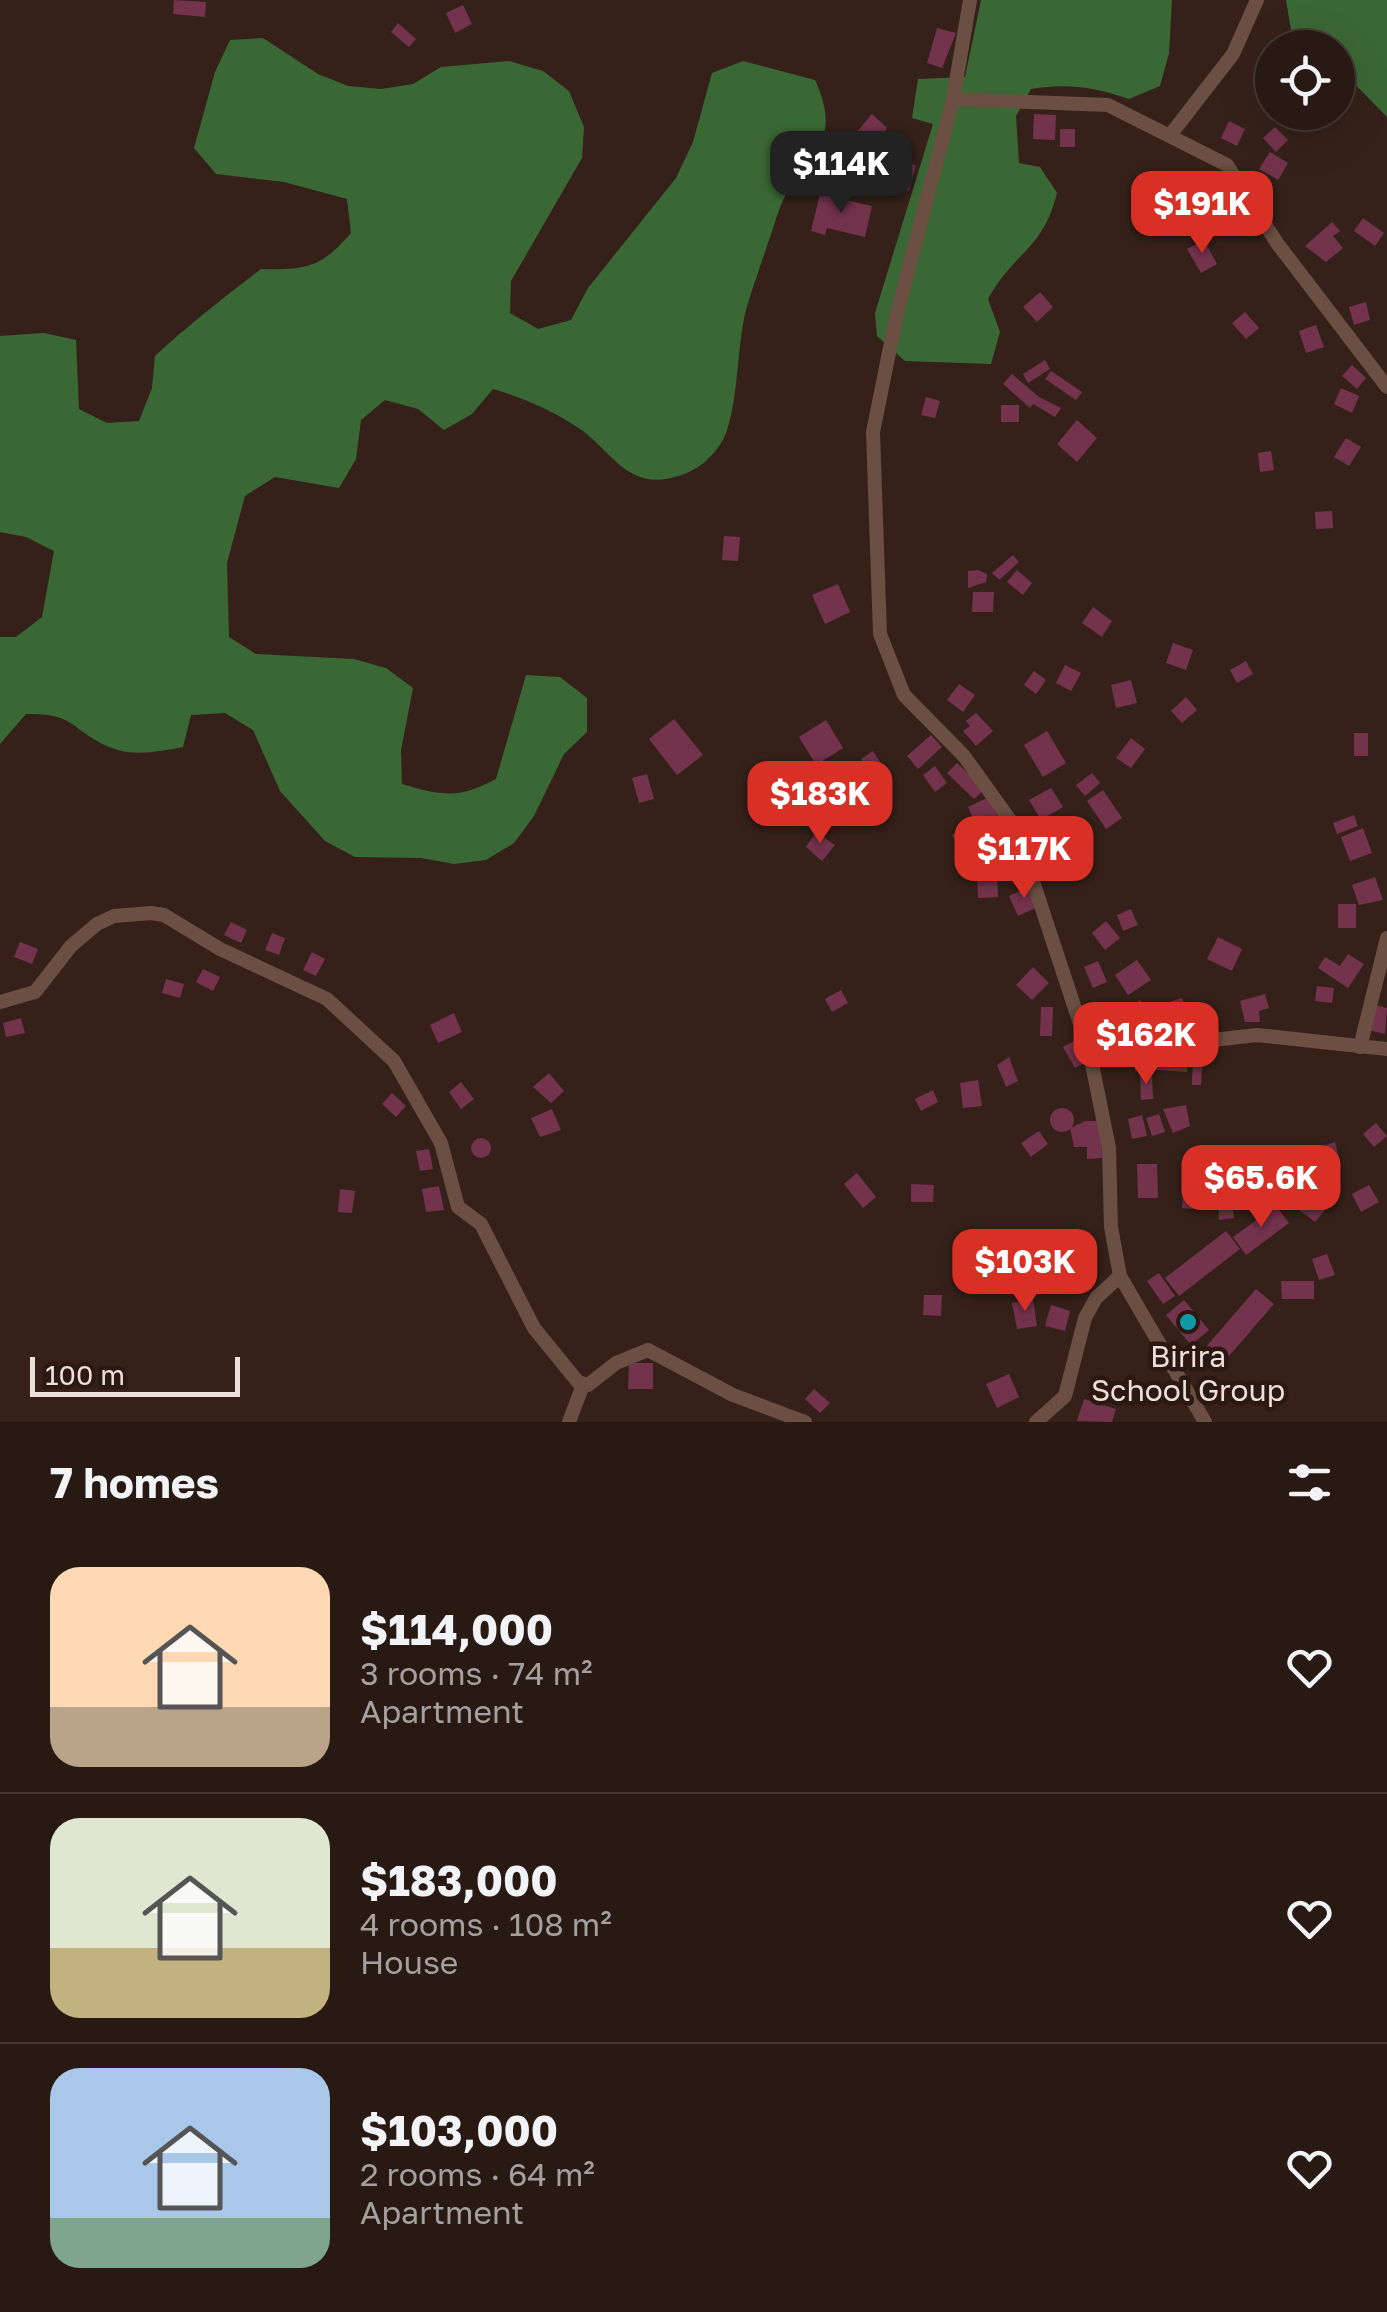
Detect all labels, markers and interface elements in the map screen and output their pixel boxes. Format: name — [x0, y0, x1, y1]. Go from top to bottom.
map controls — [1255, 30, 1355, 130]
button: locate — [1255, 30, 1355, 130]
pin: $114K — [771, 131, 911, 216]
text: $114K — [792, 144, 890, 182]
pin: $191K — [1132, 171, 1272, 256]
text: $191K — [1153, 184, 1251, 222]
pin: $183K — [750, 761, 890, 846]
text: $183K — [769, 774, 871, 812]
pin: $117K — [954, 816, 1094, 901]
text: $117K — [976, 829, 1072, 867]
pin: $162K — [1076, 1002, 1216, 1087]
text: $162K — [1096, 1015, 1196, 1053]
pin: $65.6K — [1180, 1145, 1342, 1230]
text: $65.6K — [1203, 1158, 1319, 1196]
pin: $103K — [955, 1229, 1095, 1314]
text: $103K — [974, 1242, 1076, 1280]
marker: Birira School Group — [1177, 1311, 1199, 1333]
place label: Birira School Group — [1091, 1338, 1285, 1408]
scale bar — [30, 1352, 240, 1396]
text: 100 m — [45, 1358, 125, 1391]
icon: filters — [1282, 1455, 1337, 1510]
text: 7 homes — [50, 1457, 219, 1507]
text: $114,000 — [360, 1604, 553, 1654]
icon: home — [130, 1607, 250, 1727]
icon: heart — [1282, 1640, 1337, 1695]
text: 3 rooms · 74 m² — [360, 1654, 592, 1692]
text: Apartment — [360, 1692, 524, 1730]
text: $183,000 — [360, 1855, 558, 1905]
icon: home — [130, 1858, 250, 1978]
icon: heart — [1282, 1891, 1337, 1946]
text: 4 rooms · 108 m² — [360, 1905, 612, 1943]
text: House — [360, 1943, 458, 1981]
text: $103,000 — [360, 2105, 558, 2155]
icon: home — [130, 2108, 250, 2228]
icon: heart — [1282, 2141, 1337, 2196]
text: 2 rooms · 64 m² — [360, 2155, 595, 2193]
text: Apartment — [360, 2193, 524, 2231]

